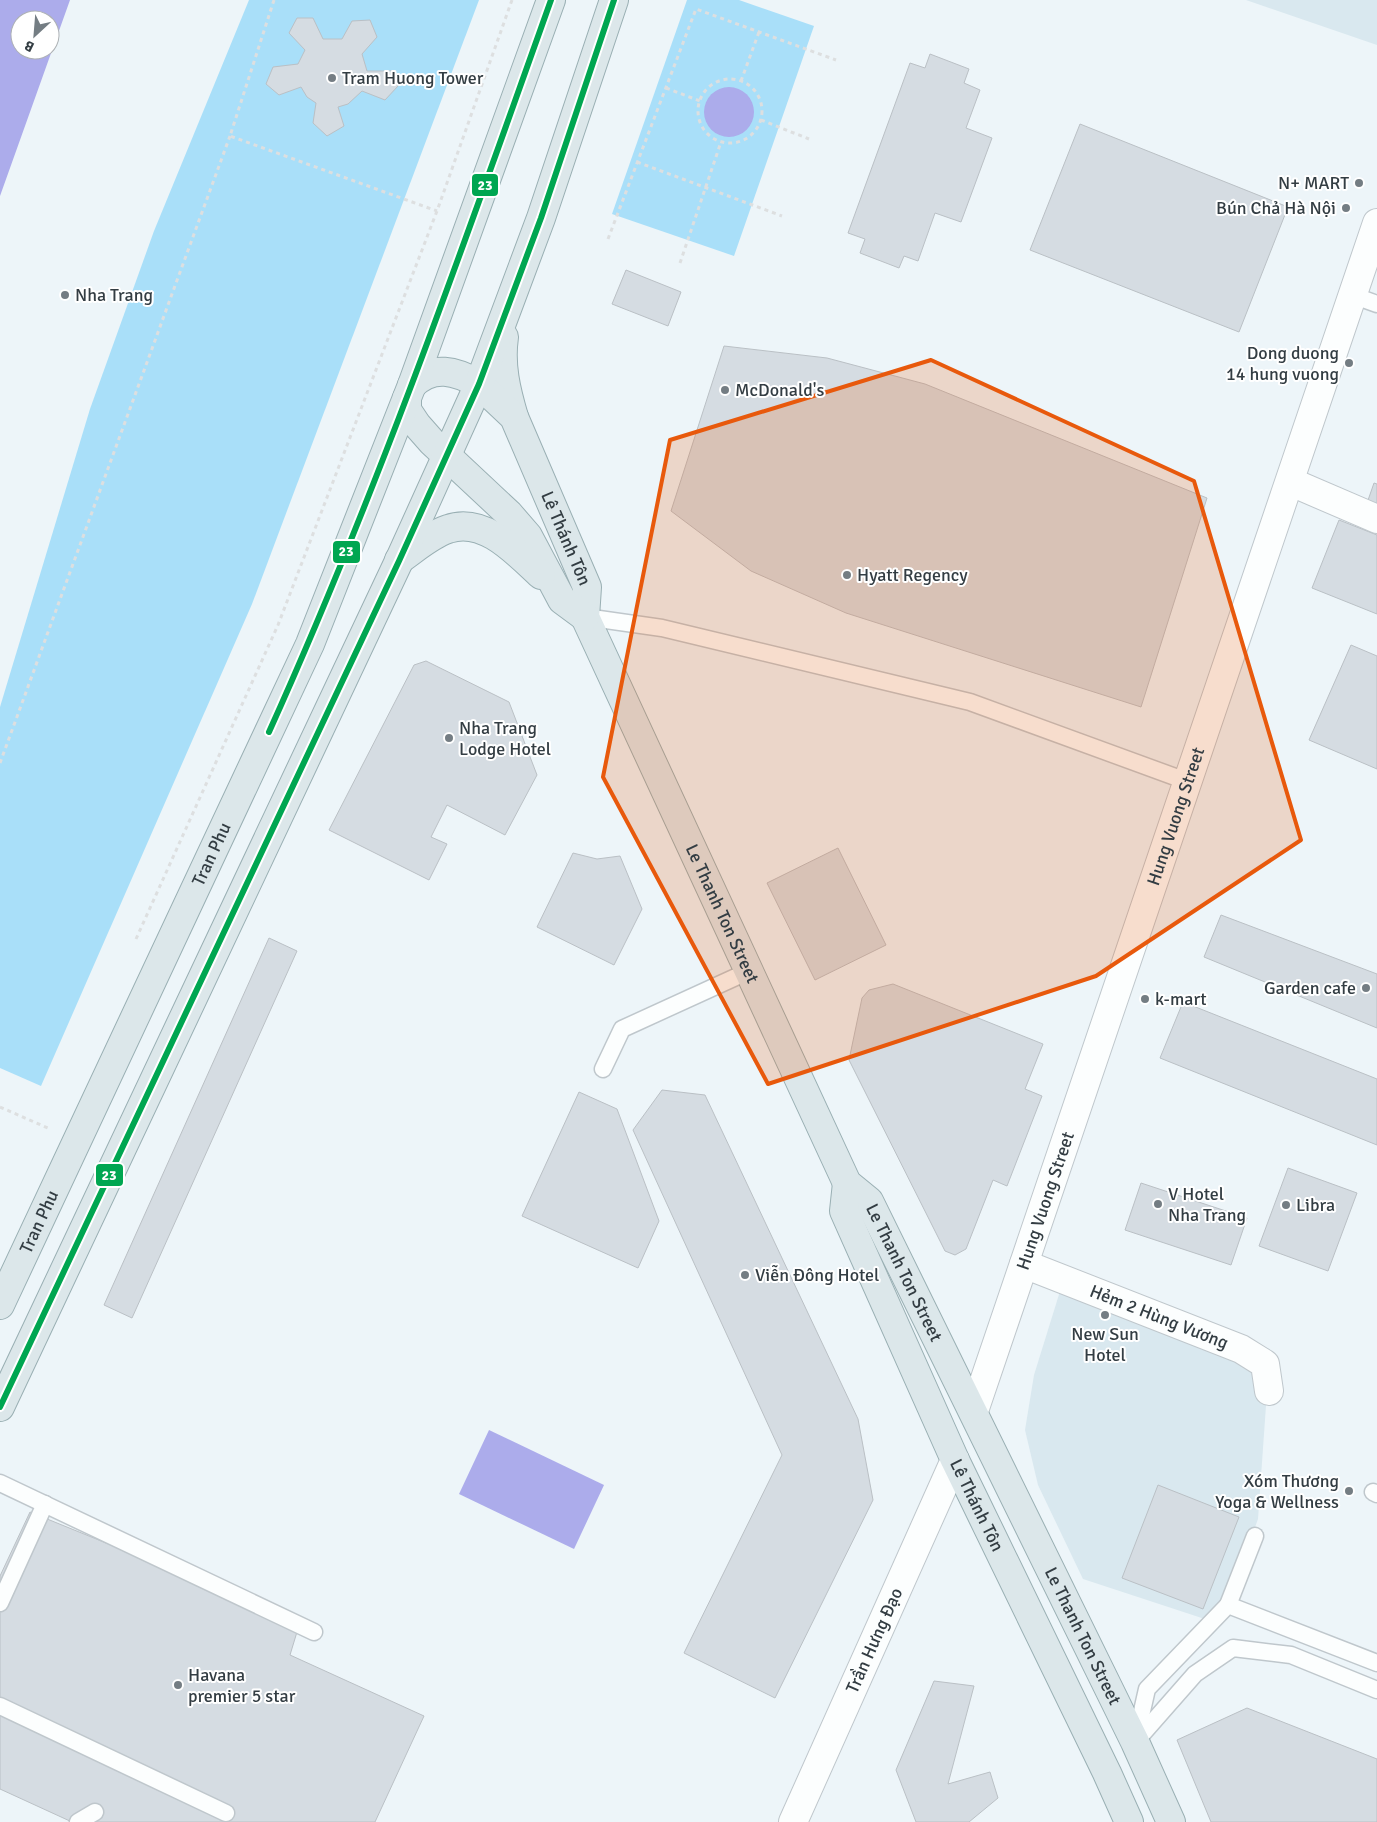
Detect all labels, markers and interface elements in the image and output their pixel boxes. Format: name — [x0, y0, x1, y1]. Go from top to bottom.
north arrow — [10, 10, 60, 60]
text: B — [22, 37, 37, 56]
place label: Tram Huong Tower — [342, 67, 484, 89]
marker: Tram Huong Tower — [326, 72, 338, 84]
place label: N+ MART — [1278, 172, 1349, 194]
line badge: 23 — [471, 173, 499, 197]
text: 23 — [477, 177, 493, 194]
marker: N+ MART — [1353, 177, 1365, 189]
place label: Bún Chả Hà Nội — [1216, 197, 1336, 219]
marker: Bún Chả Hà Nội — [1340, 202, 1352, 214]
place label: Nha Trang — [75, 284, 153, 306]
marker: Nha Trang — [59, 289, 71, 301]
place label: Dong duong 14 hung vuong — [1226, 342, 1339, 385]
marker: Dong duong 14 hung vuong — [1343, 357, 1355, 369]
place label: McDonald's — [735, 379, 824, 401]
marker: McDonald's — [719, 384, 731, 396]
street label: Lê Thánh Tôn — [536, 488, 596, 589]
line badge: 23 — [332, 540, 361, 564]
text: 23 — [338, 543, 354, 560]
place label: Hyatt Regency — [857, 564, 968, 586]
marker: Hyatt Regency — [841, 569, 853, 581]
place label: Nha Trang Lodge Hotel — [459, 717, 551, 760]
marker: Nha Trang Lodge Hotel — [443, 732, 455, 744]
street label: Hung Vuong Street — [1142, 744, 1209, 888]
street label: Tran Phu — [187, 819, 236, 889]
street label: Le Thanh Ton Street — [681, 841, 764, 987]
place label: Garden cafe — [1264, 977, 1356, 999]
marker: Garden cafe — [1360, 982, 1372, 994]
place label: k-mart — [1155, 988, 1207, 1010]
marker: k-mart — [1139, 993, 1151, 1005]
street label: Hung Vuong Street — [1012, 1129, 1079, 1273]
line badge: 23 — [95, 1163, 124, 1187]
text: 23 — [101, 1167, 117, 1184]
place label: V Hotel Nha Trang — [1168, 1183, 1246, 1226]
street label: Tran Phu — [15, 1187, 63, 1257]
place label: Libra — [1296, 1194, 1335, 1216]
marker: V Hotel Nha Trang — [1152, 1198, 1164, 1210]
marker: Libra — [1280, 1199, 1292, 1211]
street label: Le Thanh Ton Street — [861, 1200, 947, 1345]
place label: Viễn Đông Hotel — [755, 1264, 879, 1286]
marker: Viễn Đông Hotel — [739, 1269, 751, 1281]
street label: Hẻm 2 Hùng Vương — [1087, 1280, 1231, 1354]
marker: New Sun Hotel — [1099, 1309, 1111, 1321]
place label: New Sun Hotel — [1071, 1323, 1139, 1366]
street label: Lê Thánh Tôn — [945, 1455, 1009, 1555]
place label: Xóm Thương Yoga & Wellness — [1215, 1470, 1339, 1513]
marker: Xóm Thương Yoga & Wellness — [1343, 1485, 1355, 1497]
street label: Le Thanh Ton Street — [1040, 1563, 1126, 1708]
street label: Trần Hưng Đạo — [841, 1584, 907, 1697]
place label: Havana premier 5 star — [188, 1664, 296, 1707]
marker: Havana premier 5 star — [172, 1679, 184, 1691]

